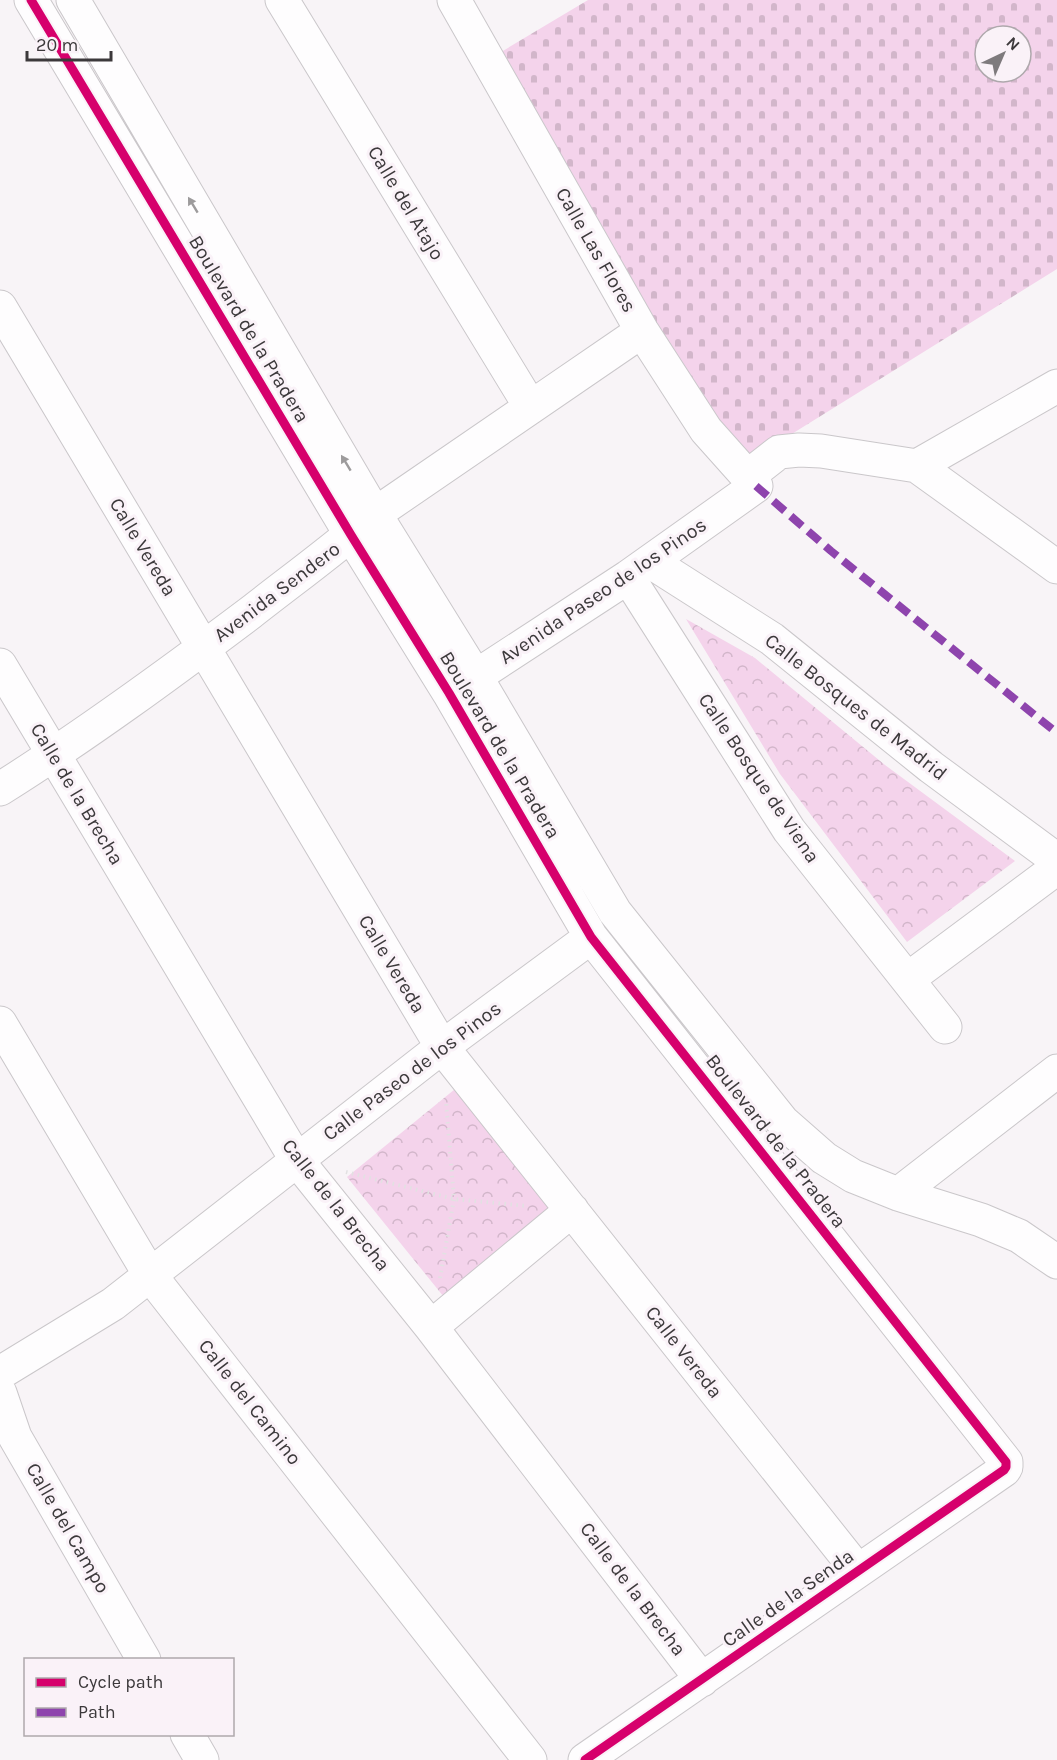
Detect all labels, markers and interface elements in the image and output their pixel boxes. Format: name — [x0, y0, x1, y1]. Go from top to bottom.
scale bar — [27, 24, 111, 62]
north arrow — [973, 24, 1033, 84]
text: N — [1002, 33, 1024, 54]
text: 20 m — [36, 34, 78, 56]
street label: Calle del Atajo — [363, 142, 449, 264]
street label: Calle Las Flores — [551, 184, 641, 316]
one-way arrow — [188, 197, 199, 213]
street label: Boulevard de la Pradera — [184, 231, 314, 427]
one-way arrow — [340, 455, 351, 471]
street label: Calle Vereda — [105, 494, 181, 600]
street label: Avenida Paseo de los Pinos — [495, 513, 711, 669]
street label: Avenida Sendero — [209, 537, 345, 647]
street label: Calle Bosques de Madrid — [761, 629, 951, 785]
street label: Boulevard de la Pradera — [435, 647, 565, 843]
street label: Calle Bosque de Viena — [694, 689, 824, 867]
street label: Calle de la Brecha — [26, 719, 128, 869]
street label: Calle Vereda — [354, 911, 430, 1017]
street label: Calle Paseo de los Pinos — [318, 996, 506, 1146]
street label: Boulevard de la Pradera — [701, 1050, 851, 1232]
street label: Calle de la Brecha — [277, 1134, 395, 1276]
street label: Calle Vereda — [641, 1301, 727, 1403]
street label: Calle del Camino — [194, 1335, 306, 1469]
street label: Calle del Campo — [21, 1459, 115, 1597]
street label: Calle de la Brecha — [575, 1518, 691, 1660]
street label: Calle de la Senda — [718, 1544, 858, 1652]
legend — [24, 1658, 234, 1736]
text: Cycle path — [78, 1671, 163, 1693]
text: Path — [78, 1701, 116, 1723]

